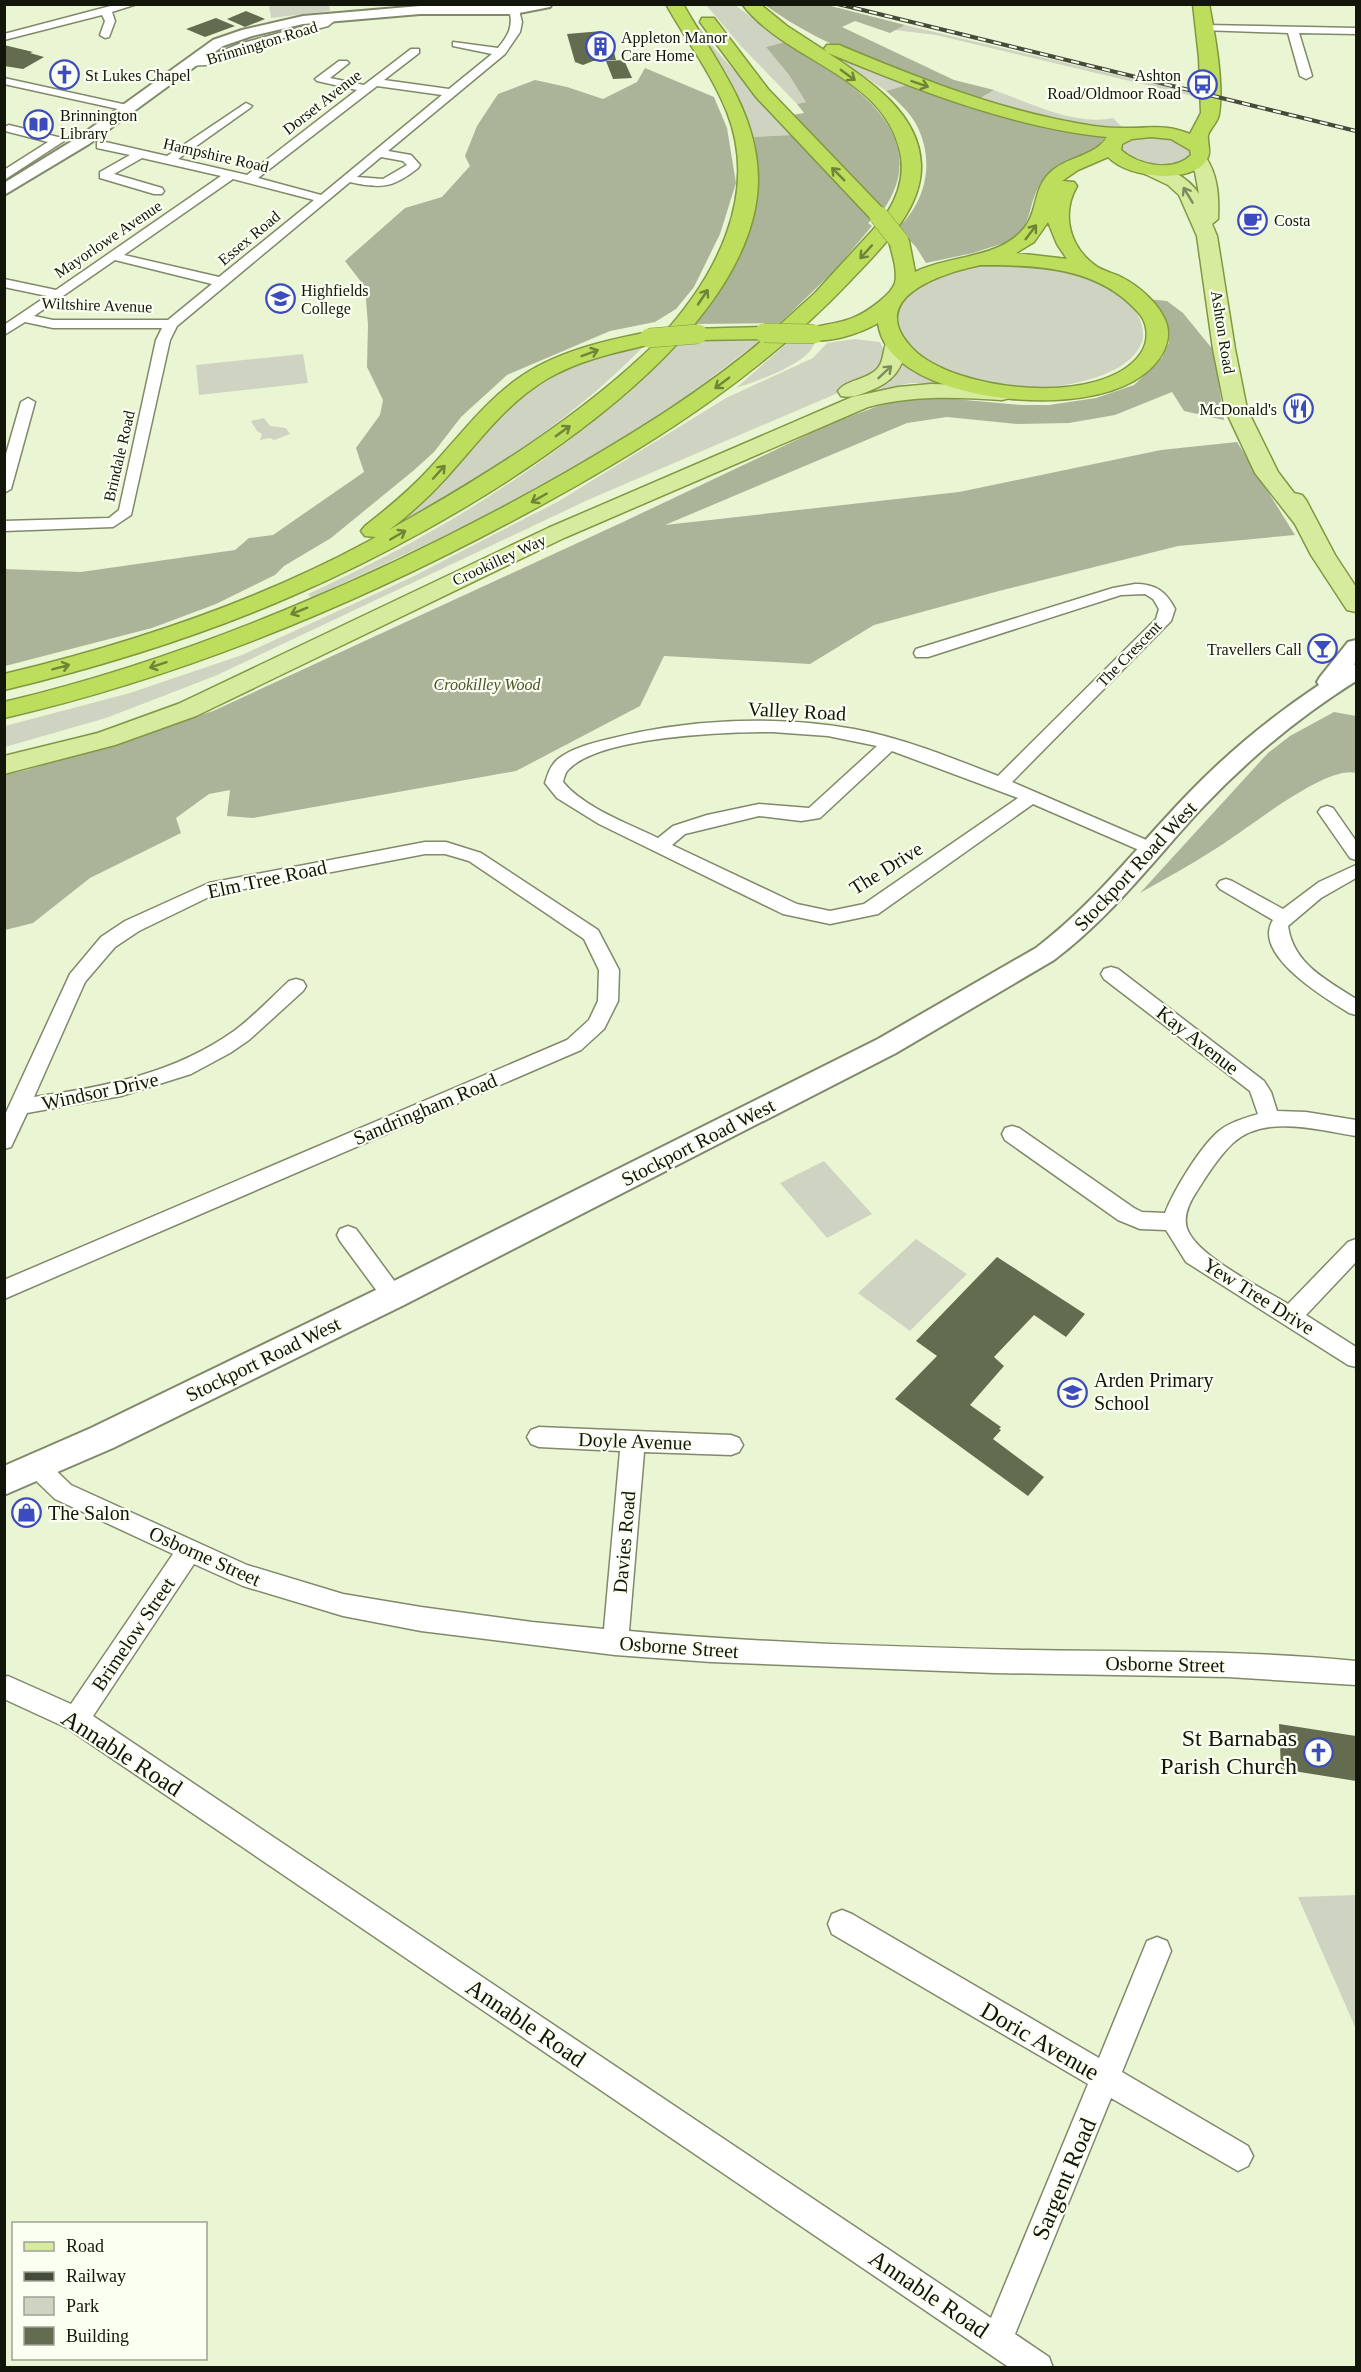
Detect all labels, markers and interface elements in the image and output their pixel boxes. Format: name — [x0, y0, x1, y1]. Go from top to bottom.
street label: Brinnington Road — [204, 18, 320, 69]
place label: Appleton Manor Care Home — [621, 29, 728, 64]
building icon: Appleton Manor Care Home — [584, 30, 616, 62]
church icon: St Lukes Chapel — [48, 59, 80, 91]
street label: Dorset Avenue — [280, 66, 364, 138]
place label: St Lukes Chapel — [85, 67, 191, 85]
place label: Ashton Road/Oldmoor Road — [1047, 67, 1181, 102]
bus stop icon: Ashton Road/Oldmoor Road — [1186, 68, 1218, 100]
one-way arrow — [840, 69, 856, 82]
one-way arrow — [910, 79, 928, 90]
place label: Brinnington Library — [60, 107, 137, 143]
library icon: Brinnington Library — [23, 108, 55, 140]
street label: Hampshire Road — [161, 135, 271, 176]
one-way arrow — [830, 167, 845, 182]
one-way arrow — [1181, 187, 1193, 204]
street label: Mayorlowe Avenue — [51, 197, 165, 282]
cafe icon: Costa — [1237, 204, 1269, 236]
street label: Essex Road — [215, 207, 283, 269]
place label: Costa — [1274, 212, 1310, 229]
one-way arrow — [1024, 224, 1037, 240]
one-way arrow — [859, 244, 873, 259]
place label: Highfields College — [301, 282, 369, 318]
school or university icon: Highfields College — [264, 283, 296, 315]
one-way arrow — [697, 289, 709, 306]
street label: Ashton Road — [1208, 289, 1238, 375]
street label: Wiltshire Avenue — [41, 295, 153, 315]
one-way arrow — [580, 347, 599, 358]
one-way arrow — [878, 365, 893, 379]
one-way arrow — [714, 377, 730, 390]
restaurant icon: McDonald's — [1282, 393, 1314, 425]
place label: McDonald's — [1199, 401, 1277, 418]
street label: Brindale Road — [100, 409, 138, 503]
one-way arrow — [554, 425, 570, 437]
one-way arrow — [432, 464, 446, 479]
one-way arrow — [531, 492, 548, 504]
one-way arrow — [389, 529, 406, 541]
street label: Crookilley Way — [450, 531, 549, 590]
one-way arrow — [290, 606, 309, 617]
street label: The Crescent — [1093, 617, 1165, 690]
bar icon: Travellers Call — [1307, 633, 1339, 665]
place label: Travellers Call — [1207, 641, 1303, 658]
one-way arrow — [51, 661, 70, 672]
one-way arrow — [149, 661, 168, 672]
park label: Crookilley Wood — [434, 676, 541, 694]
street label: Valley Road — [747, 697, 847, 726]
street label: Stockport Road West — [1069, 796, 1202, 936]
street label: The Drive — [846, 837, 927, 899]
street label: Elm Tree Road — [205, 856, 329, 902]
street label: Kay Avenue — [1152, 1001, 1243, 1080]
street label: Windsor Drive — [40, 1068, 160, 1114]
street label: Sandringham Road — [350, 1069, 501, 1150]
street label: Stockport Road West — [618, 1094, 779, 1191]
street label: Yew Tree Drive — [1199, 1253, 1319, 1339]
street label: Stockport Road West — [182, 1312, 345, 1407]
place label: Arden Primary School — [1094, 1369, 1213, 1414]
school or university icon: Arden Primary School — [1057, 1376, 1089, 1408]
street label: Doyle Avenue — [578, 1428, 692, 1455]
street label: Davies Road — [609, 1490, 639, 1594]
shop icon: The Salon — [11, 1497, 43, 1529]
place label: The Salon — [48, 1502, 130, 1524]
street label: Osborne Street — [146, 1522, 264, 1591]
street label: Brimelow Street — [87, 1573, 179, 1695]
street label: Osborne Street — [619, 1632, 740, 1662]
street label: Osborne Street — [1105, 1652, 1225, 1676]
street label: Annable Road — [57, 1705, 187, 1801]
place label: St Barnabas Parish Church — [1160, 1725, 1297, 1779]
church icon: St Barnabas Parish Church — [1302, 1736, 1334, 1768]
street label: Annable Road — [462, 1974, 590, 2072]
street label: Doric Avenue — [976, 1997, 1104, 2085]
street label: Sargent Road — [1027, 2114, 1101, 2244]
legend — [12, 2222, 207, 2360]
text: Road — [66, 2236, 104, 2256]
street label: Annable Road — [865, 2245, 993, 2343]
text: Railway — [66, 2266, 126, 2286]
text: Park — [66, 2296, 99, 2316]
text: Building — [66, 2326, 129, 2346]

